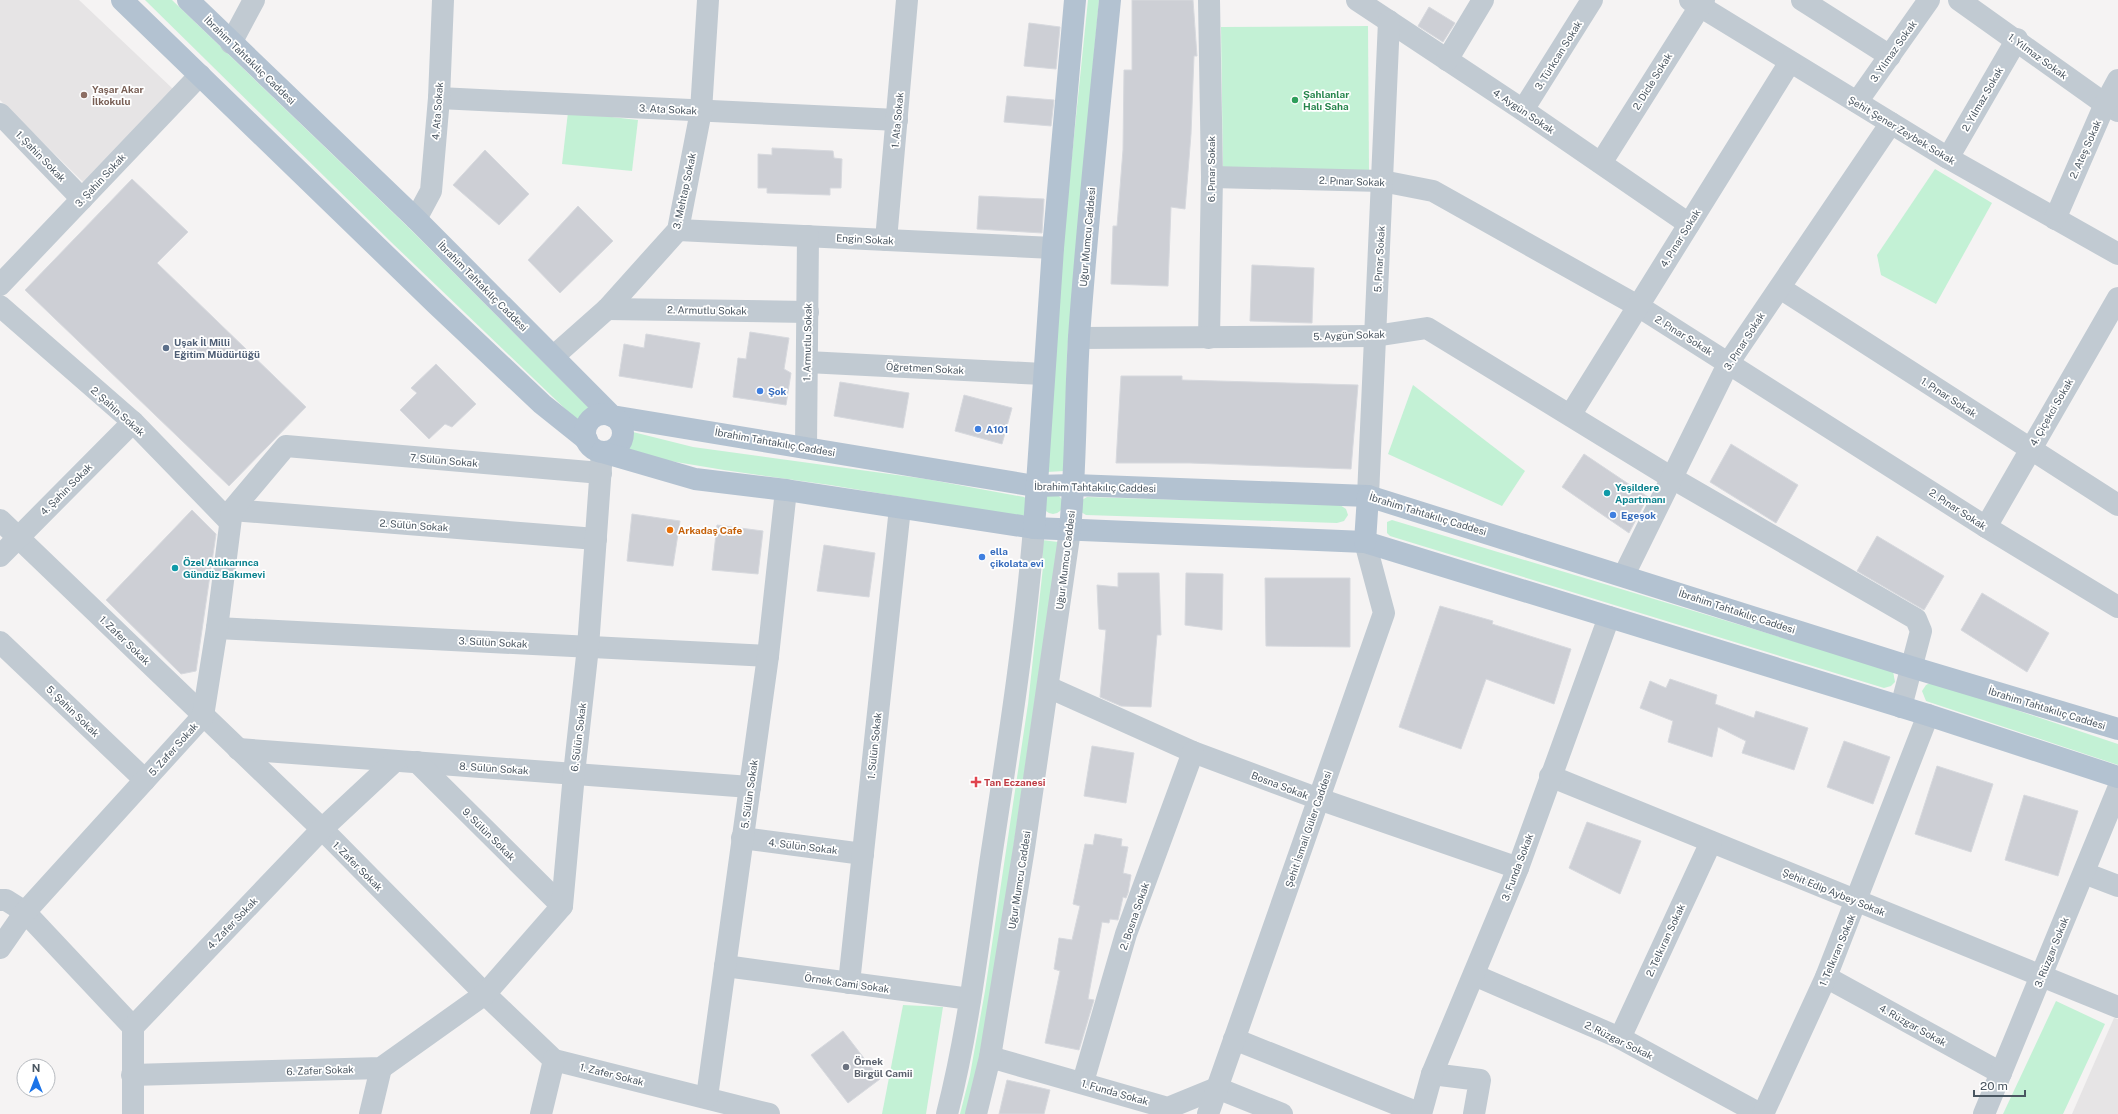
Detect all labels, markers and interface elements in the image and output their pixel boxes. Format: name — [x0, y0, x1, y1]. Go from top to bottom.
street label: İbrahim Tahtakılıç Caddesi — [202, 13, 298, 107]
street label: 3. Yılmaz Sokak — [1867, 17, 1919, 84]
street label: 3. Türkcan Sokak — [1532, 18, 1584, 92]
street label: 1. Yılmaz Sokak — [2006, 30, 2070, 82]
street label: 2. Dicle Sokak — [1630, 50, 1675, 112]
street label: 2. Yılmaz Sokak — [1959, 64, 2005, 133]
street label: 4. Ata Sokak — [429, 81, 445, 140]
place label: Yaşar Akar İlkokulu — [92, 83, 144, 107]
street label: 4. Aygün Sokak — [1491, 86, 1557, 136]
place label: Şahlanlar Halı Saha — [1303, 88, 1349, 112]
marker: Yaşar Akar İlkokulu — [79, 90, 89, 100]
street label: 1. Ata Sokak — [889, 91, 905, 148]
street label: Şehit Şener Zeybek Sokak — [1846, 93, 1958, 167]
marker: Şahlanlar Halı Saha — [1290, 95, 1300, 105]
street label: 3. Ata Sokak — [639, 101, 698, 117]
street label: 2. Ateş Sokak — [2067, 117, 2103, 180]
street label: 1. Şahin Sokak — [14, 128, 69, 184]
street label: 6. Pınar Sokak — [1205, 135, 1217, 202]
street label: 3. Şahin Sokak — [72, 151, 128, 209]
street label: 3. Mehtap Sokak — [670, 151, 698, 230]
street label: 2. Pınar Sokak — [1319, 174, 1386, 188]
street label: Uğur Mumcu Caddesi — [1077, 187, 1097, 287]
street label: 4. Pınar Sokak — [1657, 206, 1703, 269]
street label: 5. Pınar Sokak — [1371, 225, 1387, 293]
street label: Engin Sokak — [836, 231, 895, 247]
street label: İbrahim Tahtakılıç Caddesi — [436, 239, 530, 333]
street label: 1. Armutlu Sokak — [800, 302, 814, 381]
street label: 2. Armutlu Sokak — [667, 303, 747, 317]
street label: 3. Pınar Sokak — [1721, 310, 1767, 372]
street label: 2. Pınar Sokak — [1653, 312, 1716, 358]
street label: 5. Aygün Sokak — [1313, 328, 1385, 342]
place label: Uşak İl Milli Eğitim Müdürlüğü — [174, 336, 260, 360]
marker: Uşak İl Milli Eğitim Müdürlüğü — [161, 343, 171, 353]
street label: Öğretmen Sokak — [886, 360, 965, 376]
street label: 1. Pınar Sokak — [1919, 375, 1979, 420]
street label: 4. Çiçekci Sokak — [2027, 376, 2075, 448]
street label: 2. Şahin Sokak — [89, 384, 148, 439]
place label: Şok — [768, 385, 787, 397]
marker: Şok — [755, 386, 765, 396]
place label: A101 — [986, 423, 1008, 435]
marker: A101 — [973, 424, 983, 434]
street label: İbrahim Tahtakılıç Caddesi — [714, 425, 836, 459]
street label: 7. Sülün Sokak — [410, 451, 479, 469]
street label: 4. Şahin Sokak — [38, 460, 95, 517]
street label: İbrahim Tahtakılıç Caddesi — [1034, 480, 1156, 494]
place label: Yeşildere Apartmanı — [1615, 481, 1666, 505]
street label: 2. Pınar Sokak — [1927, 486, 1989, 532]
marker: Yeşildere Apartmanı — [1602, 488, 1612, 498]
street label: İbrahim Tahtakılıç Caddesi — [1368, 490, 1488, 538]
place label: Egeşok — [1621, 509, 1656, 521]
street label: Uğur Mumcu Caddesi — [1053, 510, 1077, 610]
marker: Egeşok — [1608, 510, 1618, 520]
street label: 2. Sülün Sokak — [379, 517, 449, 533]
place label: Arkadaş Cafe — [678, 524, 742, 536]
marker: Arkadaş Cafe — [665, 525, 675, 535]
place label: ella çikolata evi — [990, 545, 1044, 569]
marker: ella çikolata evi — [977, 552, 987, 562]
place label: Özel Atlıkarınca Gündüz Bakımevi — [183, 556, 266, 580]
marker: Özel Atlıkarınca Gündüz Bakımevi — [170, 563, 180, 573]
street label: İbrahim Tahtakılıç Caddesi — [1677, 586, 1797, 636]
street label: 1. Zafer Sokak — [97, 613, 153, 667]
street label: 3. Sülün Sokak — [458, 634, 528, 650]
street label: 5. Şahin Sokak — [44, 683, 102, 739]
street label: İbrahim Tahtakılıç Caddesi — [1987, 684, 2107, 732]
street label: 6. Sülün Sokak — [568, 701, 588, 772]
street label: 1. Sülün Sokak — [865, 712, 884, 780]
street label: 5. Zafer Sokak — [146, 720, 200, 778]
street label: 5. Sülün Sokak — [738, 758, 760, 829]
street label: 8. Sülün Sokak — [459, 760, 530, 776]
street label: Bosna Sokak — [1250, 769, 1311, 802]
street label: Şehit İsmail Güler Caddesi — [1282, 769, 1334, 889]
place label: Tan Eczanesi — [984, 776, 1046, 788]
marker: Tan Eczanesi — [971, 777, 981, 787]
street label: 9. Sülün Sokak — [460, 805, 518, 863]
street label: Uğur Mumcu Caddesi — [1005, 830, 1033, 930]
street label: 3. Funda Sokak — [1499, 831, 1536, 902]
street label: 4. Sülün Sokak — [768, 836, 839, 856]
street label: 1. Zafer Sokak — [331, 839, 386, 894]
street label: Şehit Edip Aybey Sokak — [1781, 866, 1888, 918]
street label: 2. Bosna Sokak — [1117, 880, 1151, 951]
street label: 4. Zafer Sokak — [204, 894, 260, 951]
street label: 2. Telkıran Sokak — [1643, 901, 1687, 978]
street label: 1. Telkıran Sokak — [1816, 912, 1858, 988]
street label: 3. Rüzgar Sokak — [2031, 915, 2071, 989]
street label: Örnek Cami Sokak — [804, 971, 891, 995]
street label: 4. Rüzgar Sokak — [1877, 1002, 1949, 1049]
street label: 2. Rüzgar Sokak — [1583, 1018, 1656, 1062]
place label: Örnek Birgül Camii — [854, 1055, 913, 1079]
north arrow — [16, 1058, 56, 1098]
street label: 1. Zafer Sokak — [579, 1060, 646, 1088]
text: N — [32, 1062, 40, 1074]
marker: Örnek Birgül Camii — [841, 1062, 851, 1072]
street label: 6. Zafer Sokak — [286, 1063, 354, 1077]
scale bar — [1974, 1072, 2025, 1098]
street label: 1. Funda Sokak — [1080, 1077, 1150, 1107]
text: 20 m — [1980, 1079, 2008, 1093]

